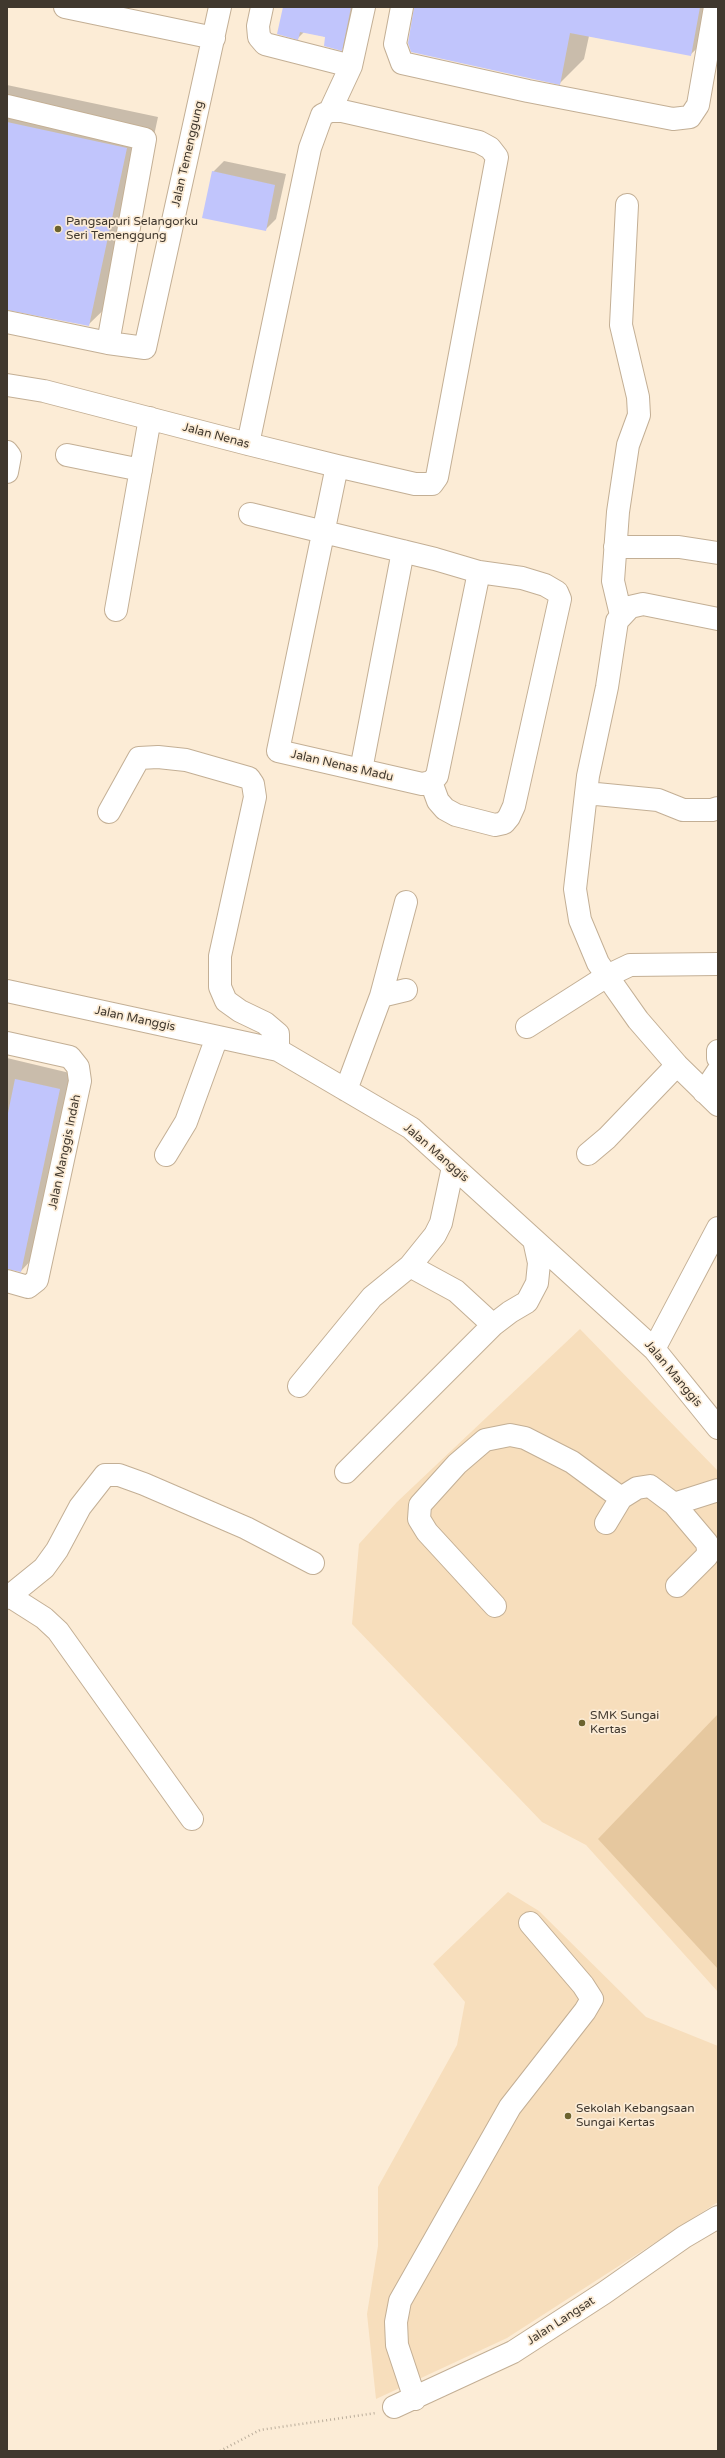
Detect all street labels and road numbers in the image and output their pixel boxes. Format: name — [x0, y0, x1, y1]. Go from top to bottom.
street label: Jalan Temenggung — [169, 100, 207, 208]
street label: Jalan Nenas — [181, 420, 251, 452]
street label: Jalan Nenas Madu — [289, 747, 395, 785]
street label: Jalan Manggis — [93, 1003, 177, 1035]
street label: Jalan Manggis Indah — [46, 1093, 84, 1211]
street label: Jalan Manggis — [400, 1121, 472, 1185]
street label: Jalan Manggis — [641, 1338, 705, 1410]
street label: Jalan Langsat — [524, 2294, 598, 2348]

